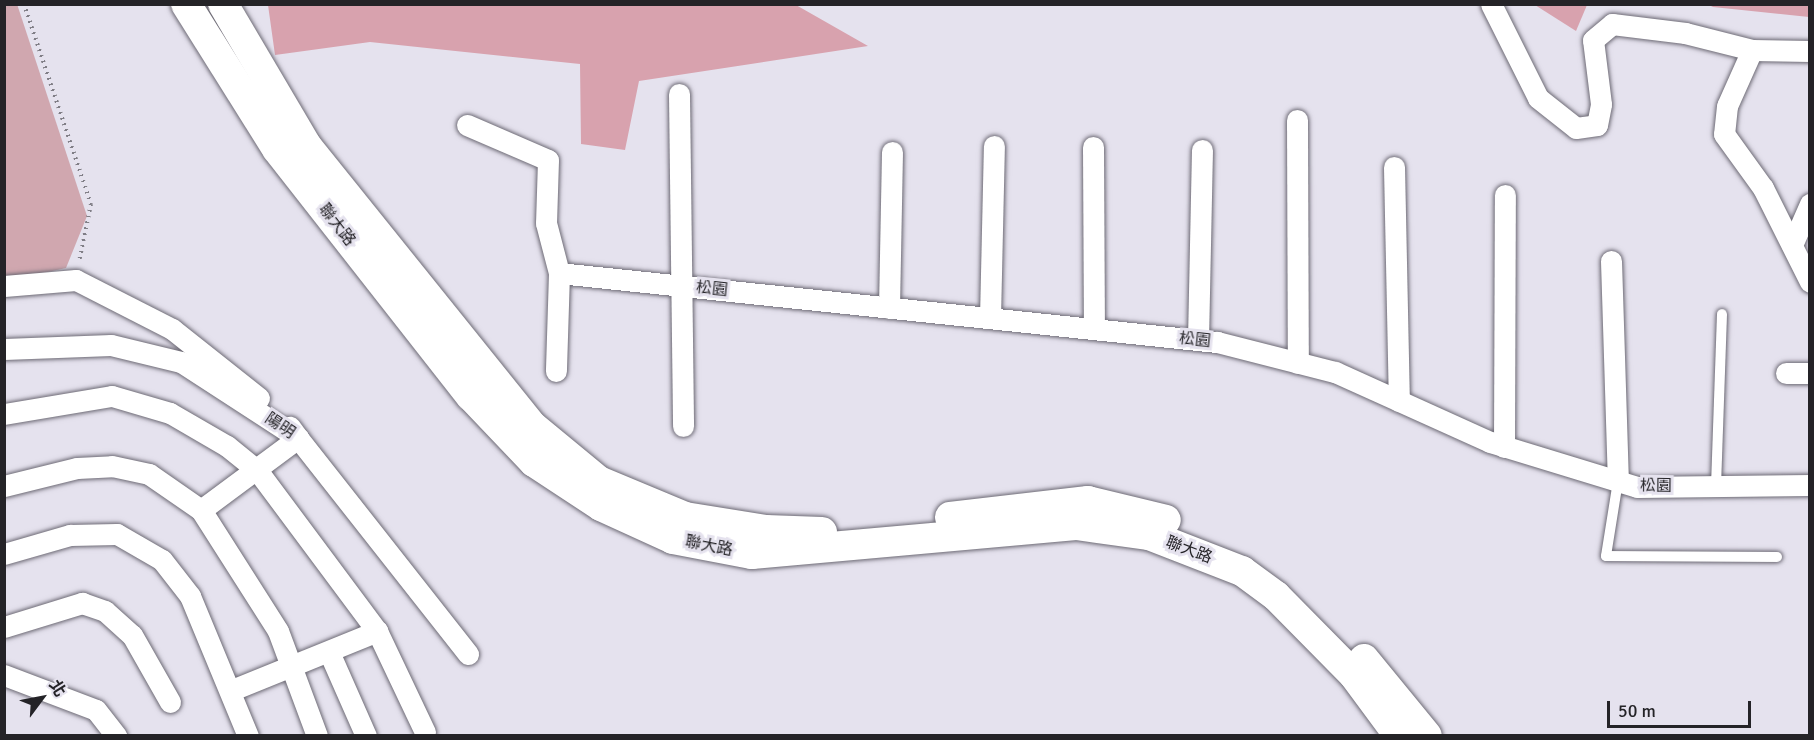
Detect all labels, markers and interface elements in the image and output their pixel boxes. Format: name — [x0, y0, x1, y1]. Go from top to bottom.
street label: 聯大路 — [315, 200, 359, 250]
street label: 松園 — [695, 278, 729, 300]
street label: 松園 — [1178, 329, 1212, 351]
street label: 陽明 — [261, 409, 299, 443]
street label: 松園 — [1640, 476, 1672, 496]
street label: 聯大路 — [684, 532, 734, 560]
street label: 聯大路 — [1163, 532, 1215, 568]
north arrow — [12, 668, 72, 728]
text: 北 — [45, 676, 70, 701]
scale bar — [1610, 689, 1754, 727]
text: 50 m — [1618, 700, 1656, 722]

